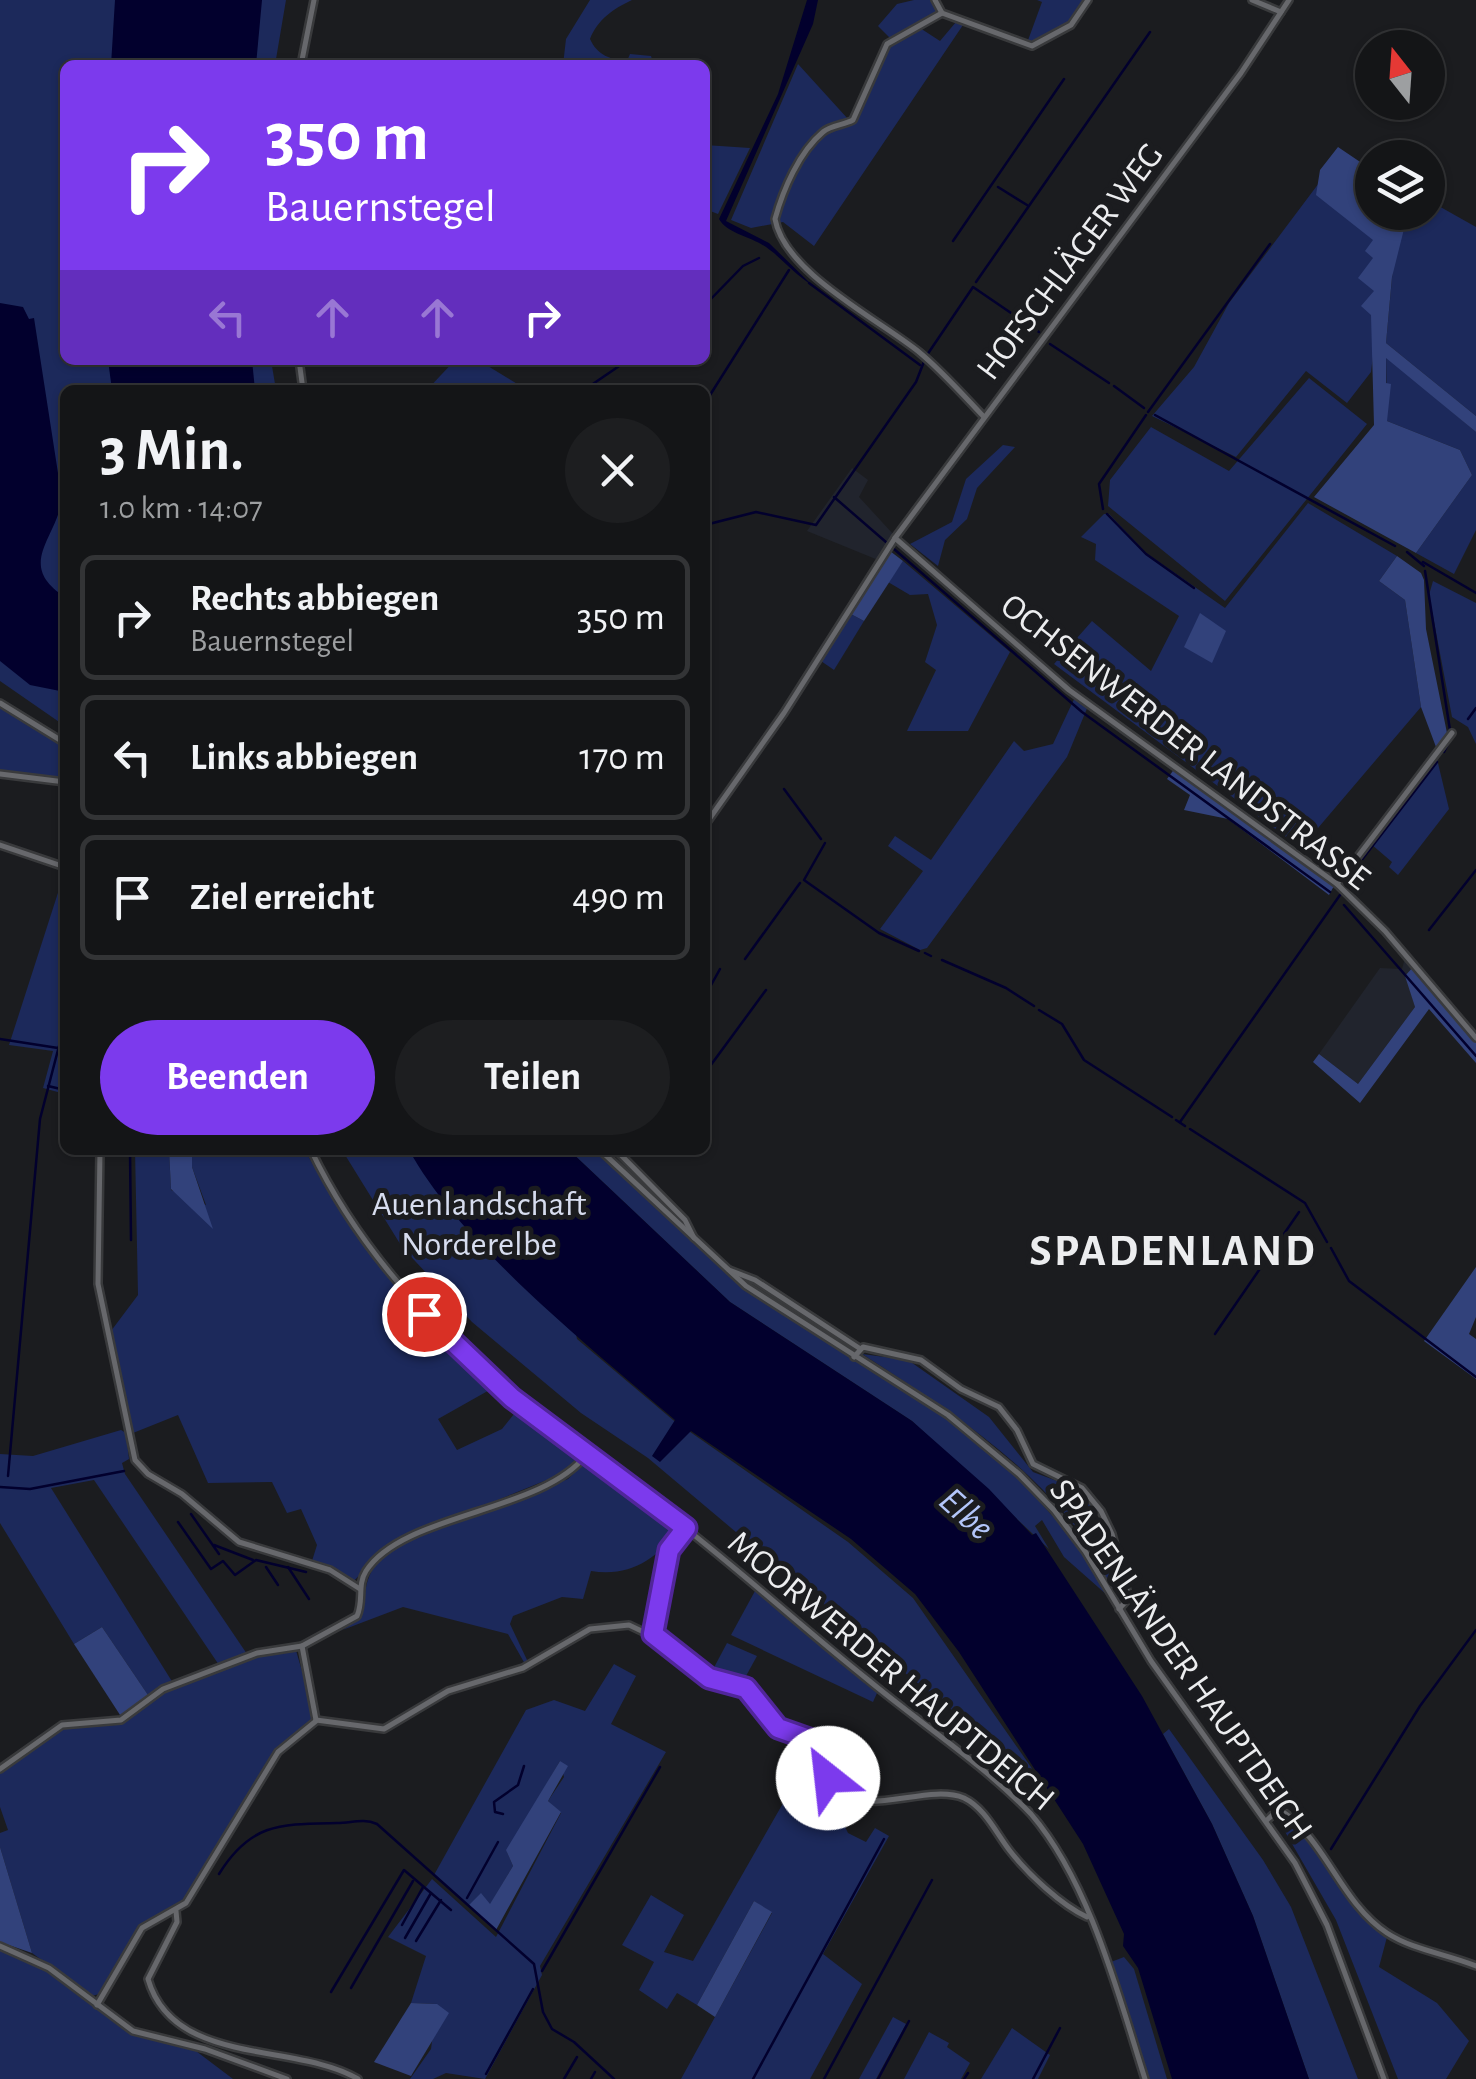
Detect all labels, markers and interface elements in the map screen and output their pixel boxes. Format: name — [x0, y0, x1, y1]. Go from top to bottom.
north arrow — [1355, 30, 1445, 120]
map controls — [1355, 30, 1445, 230]
icon: right — [100, 100, 230, 230]
text: 350 m — [265, 103, 429, 173]
street label: HOFSCHLÄGER WEG — [970, 137, 1170, 386]
button: layers — [1355, 140, 1445, 230]
text: Bauernstegel — [265, 185, 496, 230]
icon: left — [200, 290, 255, 345]
icon: ahead — [305, 290, 360, 345]
icon: ahead — [410, 290, 465, 345]
icon: right — [515, 290, 570, 345]
button: close — [565, 418, 670, 523]
text: 3 Min. — [100, 421, 244, 481]
text: 1.0 km · 14:07 — [100, 492, 263, 524]
text: Rechts abbiegen — [190, 580, 439, 618]
street label: OCHSENWERDER LANDSTRASSE — [994, 588, 1376, 897]
icon: right — [105, 590, 160, 645]
text: 350 m — [577, 599, 665, 637]
text: Bauernstegel — [190, 625, 354, 657]
icon: left — [105, 730, 160, 785]
text: Links abbiegen — [190, 739, 418, 777]
text: 170 m — [579, 739, 665, 777]
icon: arrive — [105, 870, 160, 925]
text: Ziel erreicht — [190, 879, 374, 917]
text: 490 m — [572, 879, 665, 917]
button: Beenden — [100, 1020, 375, 1135]
button: Teilen — [395, 1020, 670, 1135]
park label: Auenlandschaft Norderelbe — [372, 1187, 586, 1262]
district label: SPADENLAND — [1029, 1229, 1317, 1274]
pin — [382, 1272, 467, 1357]
icon: arrive — [397, 1287, 452, 1342]
street label: SPADENLÄNDER HAUPTDEICH — [1043, 1473, 1320, 1846]
water label: Elbe — [931, 1481, 1000, 1548]
street label: MOORWERDER HAUPTDEICH — [721, 1525, 1061, 1818]
position arrow — [776, 1726, 880, 1830]

